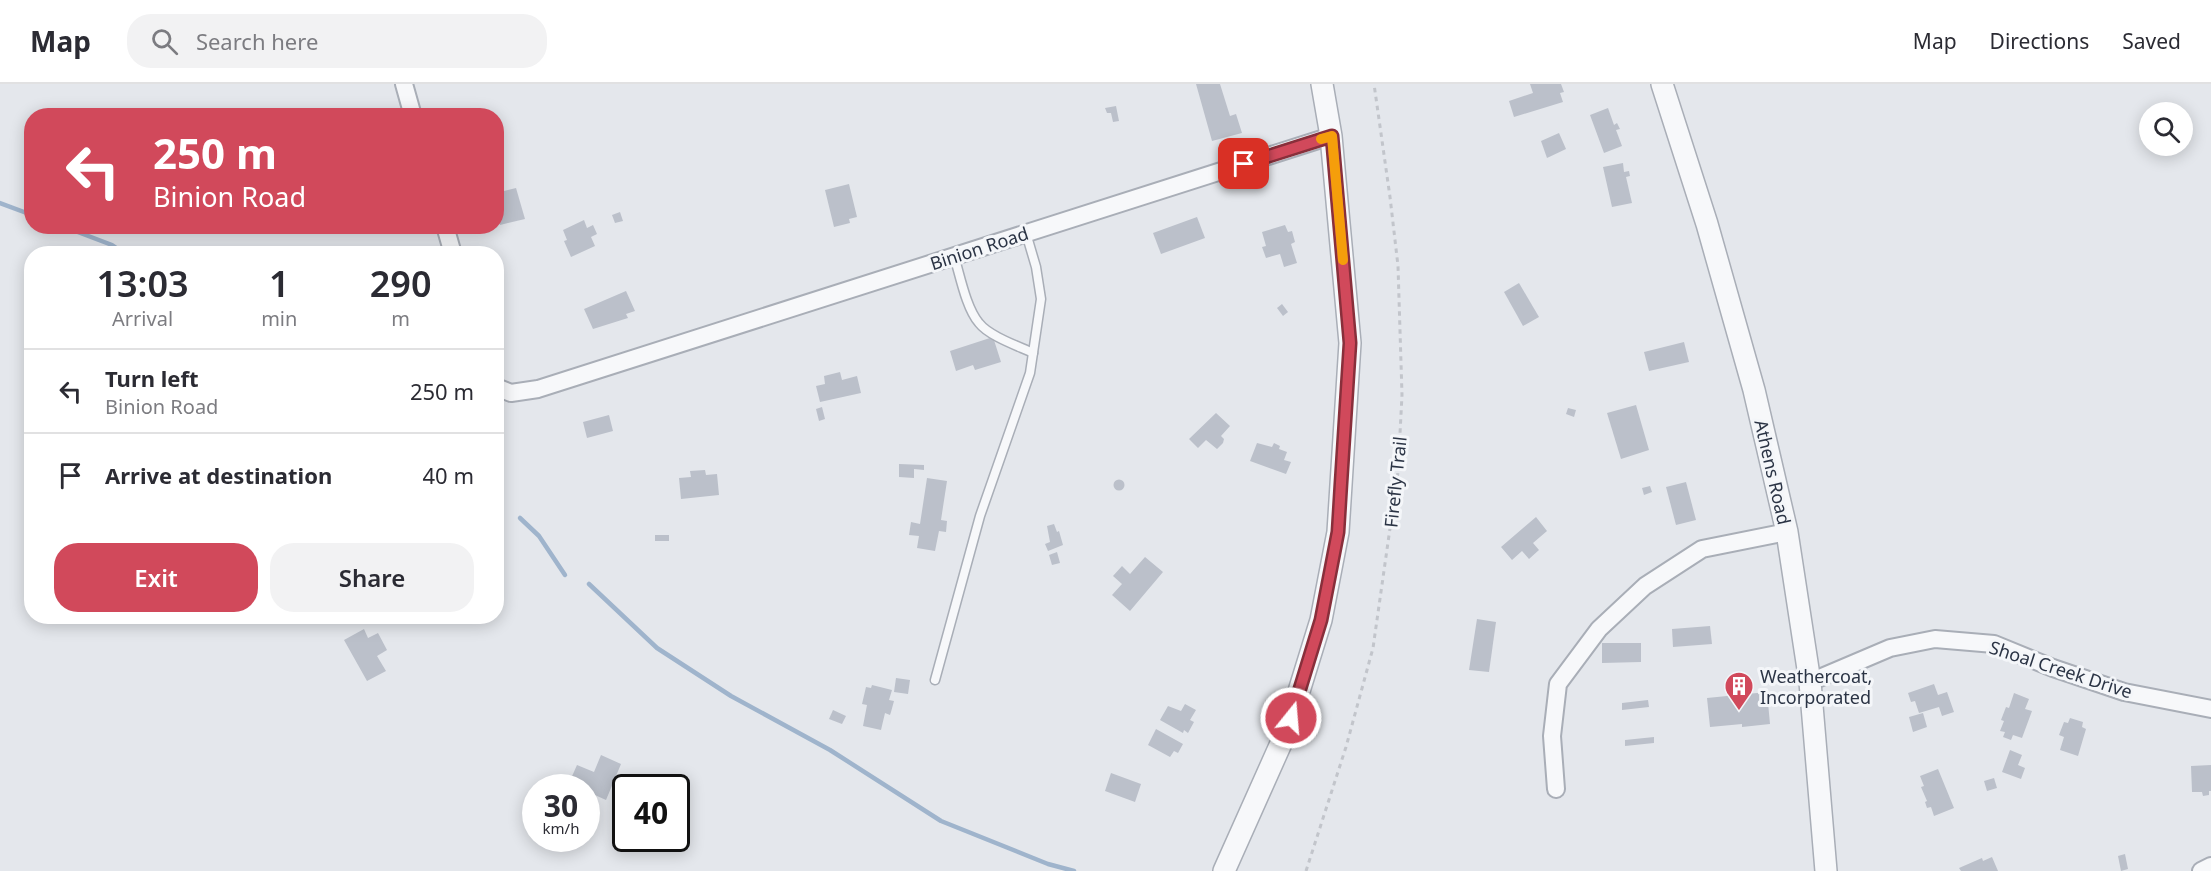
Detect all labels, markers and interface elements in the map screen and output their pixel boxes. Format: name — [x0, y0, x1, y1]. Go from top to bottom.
search box — [127, 14, 547, 68]
text: Map — [30, 22, 91, 60]
icon: search — [148, 25, 181, 58]
text: Search here — [196, 26, 318, 56]
text: Map — [1913, 27, 1957, 55]
text: Directions — [1990, 27, 2089, 55]
text: Saved — [2122, 27, 2181, 55]
map controls — [2139, 102, 2193, 156]
button: search — [2139, 102, 2193, 156]
text: 250 m — [153, 124, 277, 181]
icon: left — [54, 132, 132, 210]
pin — [1218, 138, 1269, 189]
icon: arrive — [1227, 147, 1260, 180]
text: Binion Road — [153, 178, 306, 215]
street label: Binion Road — [927, 221, 1031, 275]
text: 13:03 — [96, 259, 189, 308]
text: 1 — [269, 259, 290, 308]
text: 290 — [370, 259, 432, 308]
text: Arrival — [112, 305, 173, 332]
text: min — [261, 305, 297, 332]
text: m — [391, 305, 410, 332]
text: Turn left — [105, 363, 199, 393]
icon: left — [54, 375, 87, 408]
text: 250 m — [410, 376, 474, 406]
text: Binion Road — [105, 393, 218, 420]
street label: Athens Road — [1749, 417, 1797, 527]
street label: Firefly Trail — [1378, 435, 1412, 529]
icon: arrive — [54, 459, 87, 492]
text: Arrive at destination — [105, 460, 332, 490]
text: 40 m — [423, 460, 474, 490]
button: Exit — [54, 543, 258, 612]
button: Share — [270, 543, 474, 612]
street label: Shoal Creek Drive — [1986, 635, 2136, 703]
place label: Weathercoat, Incorporated — [1760, 664, 1872, 709]
building icon: Weathercoat, Incorporated — [1723, 670, 1755, 712]
position arrow — [1259, 686, 1323, 750]
speed limit sign: 40 — [612, 774, 690, 852]
text: 30 — [544, 785, 578, 826]
text: km/h — [543, 818, 579, 838]

